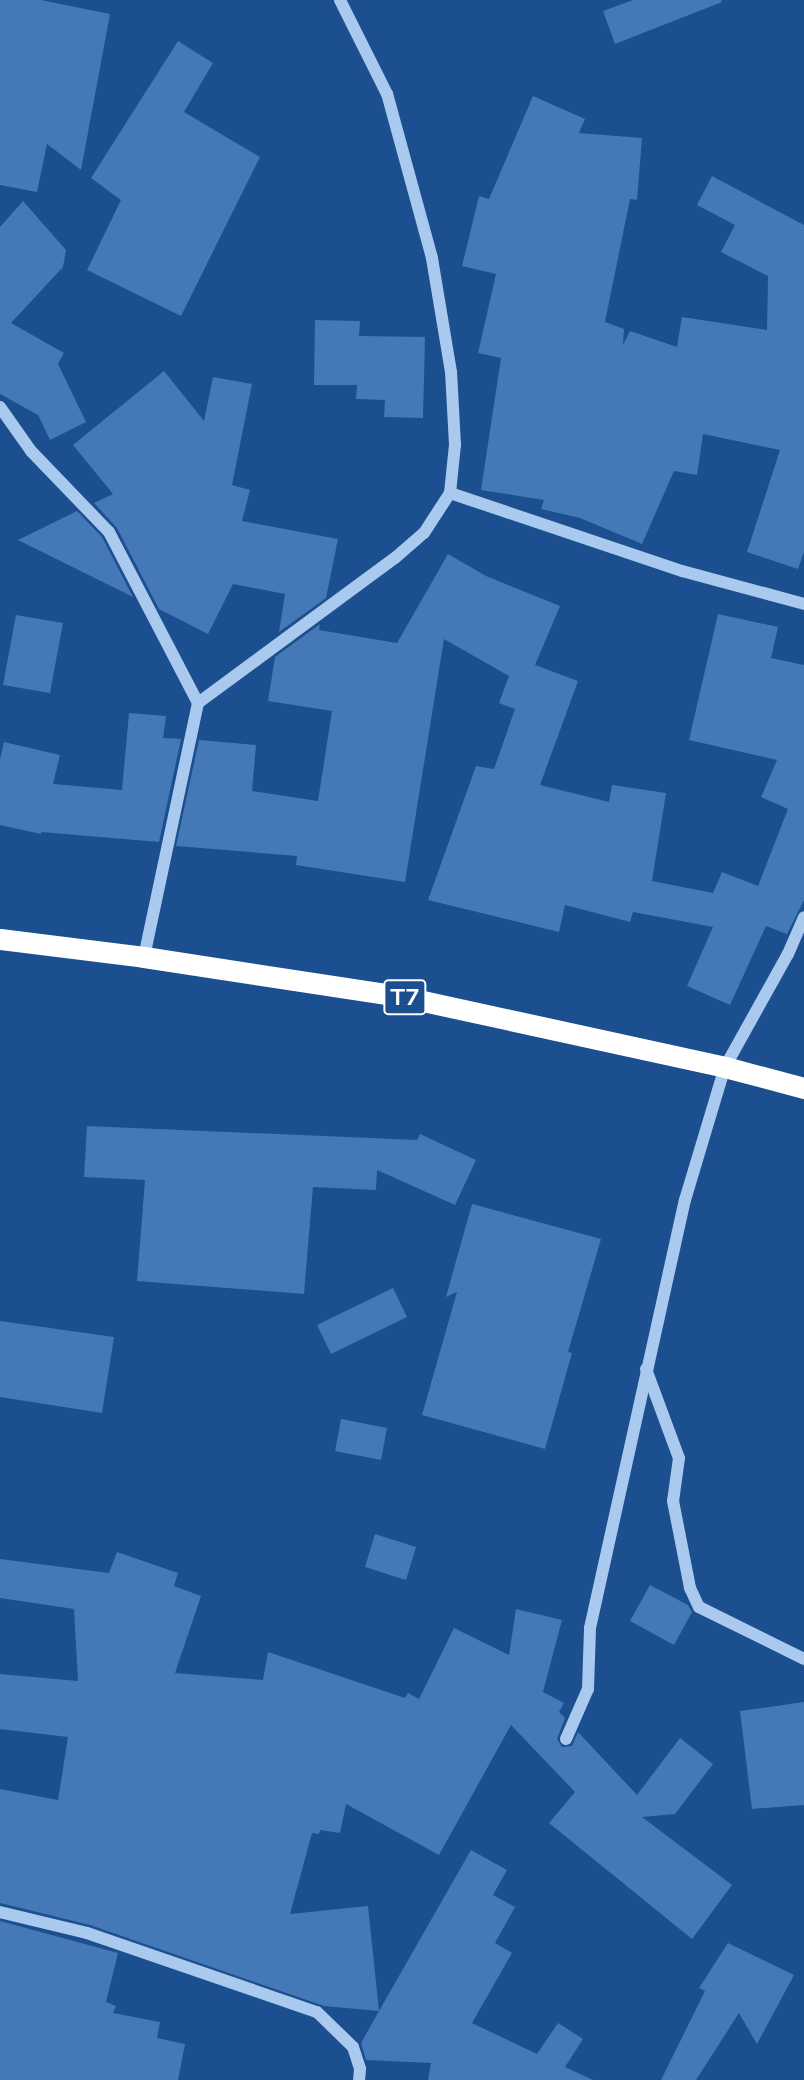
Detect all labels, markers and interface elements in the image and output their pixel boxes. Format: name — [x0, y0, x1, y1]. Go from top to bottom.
road number: T7 — [382, 976, 428, 1017]

